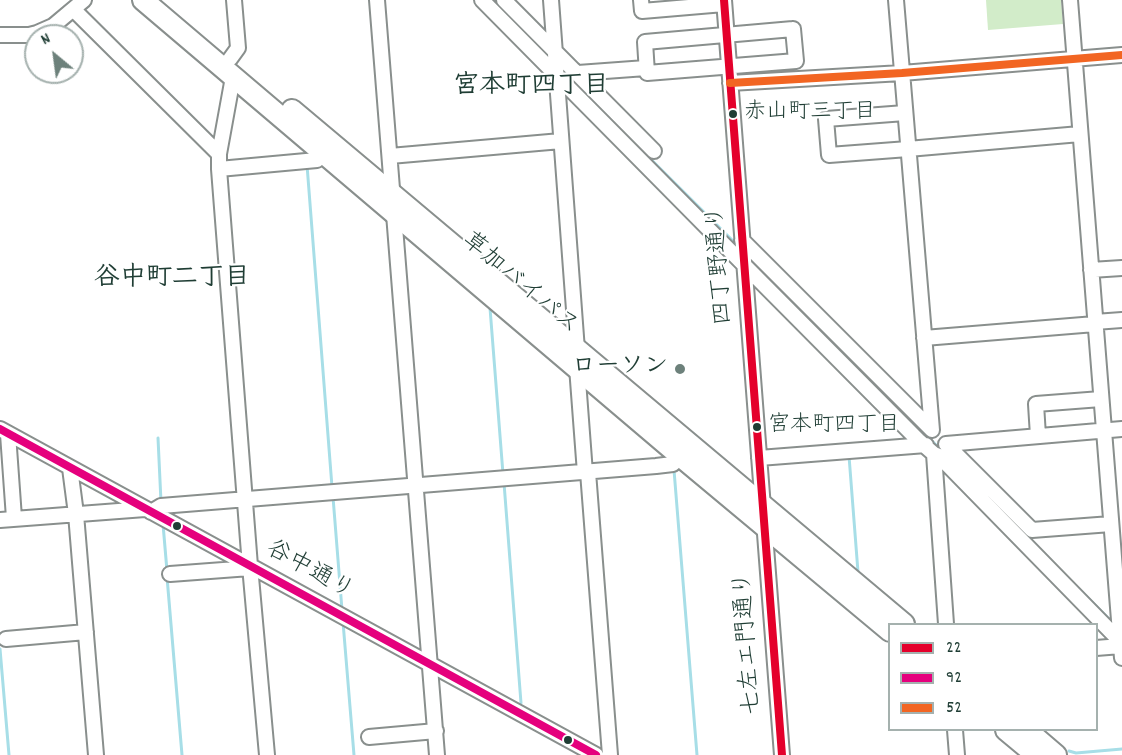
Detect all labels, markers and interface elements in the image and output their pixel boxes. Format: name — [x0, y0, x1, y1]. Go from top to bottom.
north arrow — [24, 24, 84, 84]
text: N — [37, 28, 55, 52]
district label: 宮本町四丁目 — [453, 72, 609, 104]
place label: 赤山町三丁目 — [744, 101, 876, 127]
marker: 赤山町三丁目 — [727, 108, 739, 120]
street label: 四丁野通り — [703, 204, 741, 326]
street label: 草加バイパス — [455, 228, 583, 342]
district label: 谷中町二丁目 — [94, 264, 250, 296]
place label: ローソン — [572, 355, 668, 383]
marker: ローソン — [673, 362, 687, 376]
place label: 宮本町四丁目 — [768, 414, 900, 440]
marker: 宮本町四丁目 — [751, 421, 763, 433]
unlabelled marker — [171, 520, 183, 532]
street label: 谷中通り — [260, 536, 358, 608]
street label: 七左エ門通り — [731, 570, 769, 716]
legend — [888, 623, 1098, 731]
text: 22 — [946, 636, 962, 661]
text: 92 — [946, 666, 962, 691]
text: 52 — [946, 696, 962, 721]
unlabelled marker — [562, 734, 574, 746]

